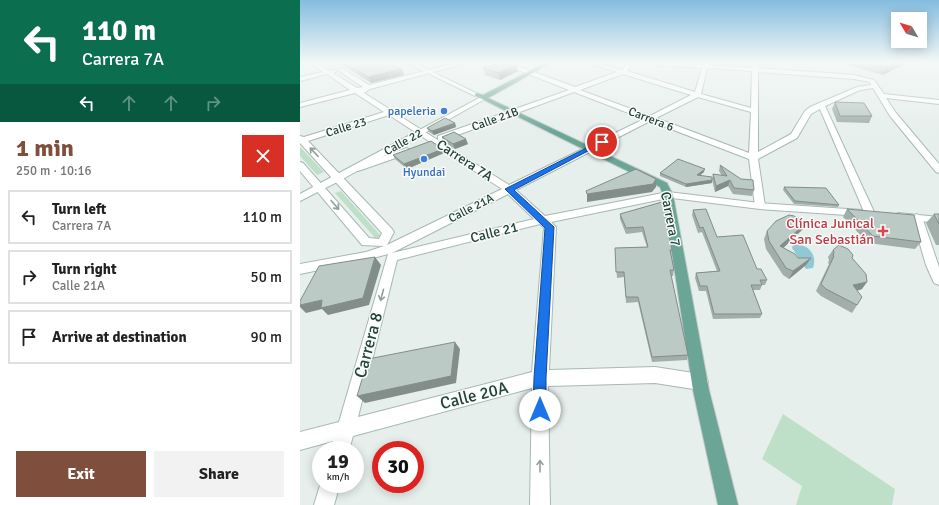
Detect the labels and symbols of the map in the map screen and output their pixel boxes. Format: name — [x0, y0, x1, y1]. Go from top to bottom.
north arrow — [891, 12, 927, 48]
place label: papeleria — [388, 104, 436, 119]
street label: Calle 21B — [470, 104, 521, 135]
street label: Carrera 6 — [626, 104, 676, 135]
marker: papeleria — [439, 106, 449, 116]
street label: Calle 23 — [324, 114, 368, 141]
pin — [585, 125, 619, 159]
street label: Calle 22 — [381, 126, 425, 159]
street label: Carrera 7A — [433, 136, 496, 185]
one-way arrow — [309, 147, 318, 157]
marker: Hyundai — [419, 154, 429, 164]
place label: Hyundai — [403, 165, 445, 180]
street label: Calle 21A — [446, 190, 497, 226]
street label: Carrera 7 — [657, 190, 684, 248]
one-way arrow — [330, 199, 339, 210]
place label: Clínica Junical San Sebastián — [786, 215, 874, 248]
street label: Calle 21 — [468, 218, 520, 247]
marker: Clínica Junical San Sebastián — [877, 225, 889, 237]
one-way arrow — [377, 288, 385, 301]
street label: Carrera 8 — [350, 310, 387, 380]
street label: Calle 20A — [438, 377, 511, 414]
position arrow — [519, 389, 561, 431]
speed limit sign: 30 — [372, 441, 424, 493]
one-way arrow — [536, 460, 544, 473]

